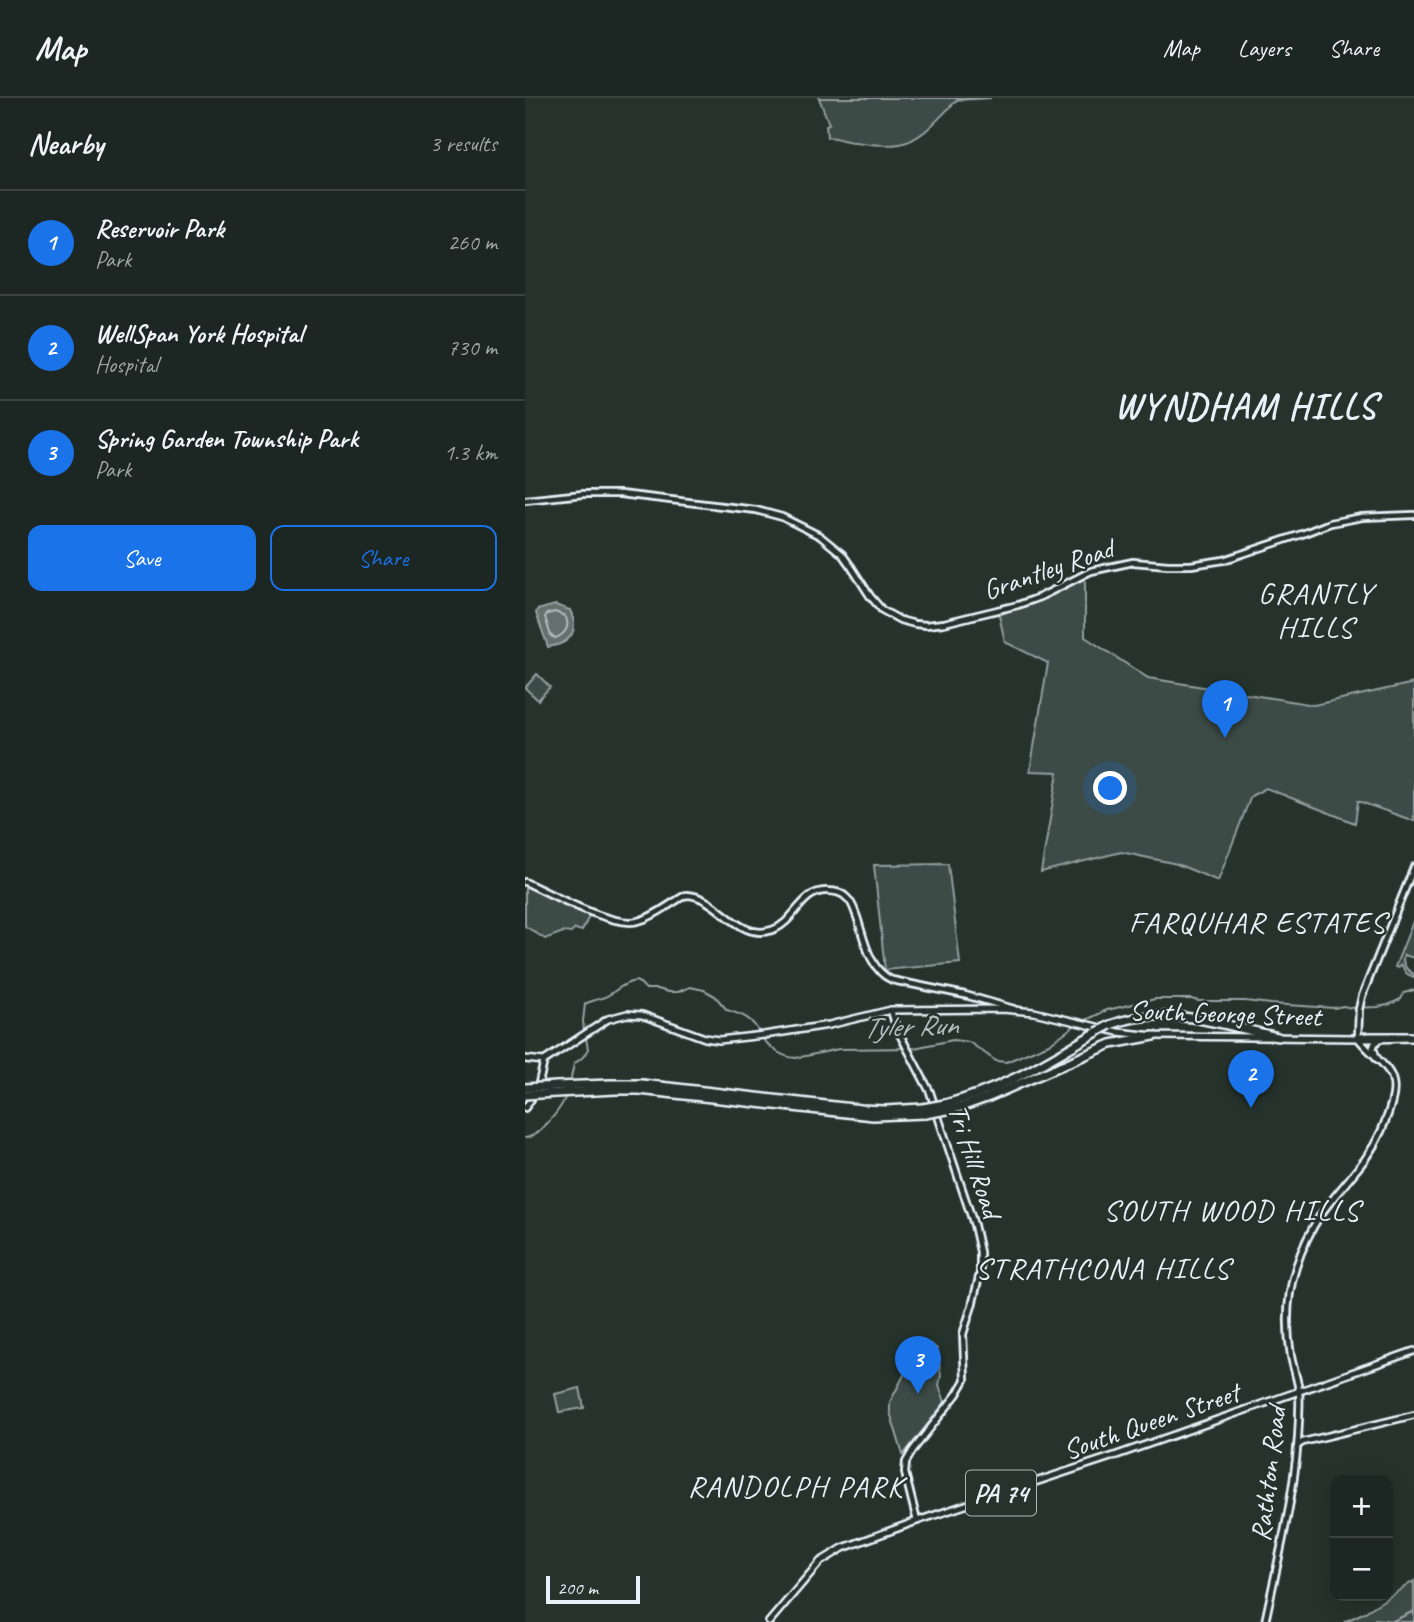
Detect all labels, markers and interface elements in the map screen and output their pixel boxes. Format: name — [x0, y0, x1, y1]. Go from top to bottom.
text: Map — [35, 27, 86, 69]
text: Map — [1163, 33, 1200, 63]
text: Layers — [1238, 33, 1291, 63]
text: Share — [1329, 33, 1379, 63]
text: Nearby — [28, 125, 104, 163]
text: 3 results — [430, 129, 497, 158]
text: Reservoir Park — [95, 212, 224, 245]
text: 1 — [46, 228, 56, 257]
text: 260 m — [448, 228, 497, 257]
text: Park — [95, 245, 131, 274]
text: WellSpan York Hospital — [95, 317, 303, 350]
text: 2 — [46, 333, 56, 362]
text: 730 m — [448, 333, 497, 362]
text: Hospital — [95, 350, 158, 379]
district label: WYNDHAM HILLS — [1115, 384, 1383, 429]
text: Spring Garden Township Park — [95, 422, 358, 455]
text: 3 — [46, 438, 56, 467]
text: 1.3 km — [444, 438, 497, 467]
text: Park — [95, 455, 131, 484]
button: Save — [28, 525, 256, 591]
button: Share — [270, 525, 497, 591]
street label: Grantley Road — [978, 529, 1122, 608]
district label: GRANTLY HILLS — [1258, 574, 1378, 646]
pin: 1 — [1202, 680, 1248, 738]
your location — [1093, 771, 1127, 805]
district label: FARQUHAR ESTATES — [1129, 903, 1390, 941]
street label: South George Street — [1129, 992, 1324, 1034]
water label: Tyler Run — [862, 1005, 961, 1047]
pin: 2 — [1228, 1050, 1274, 1108]
street label: Tri Hill Road — [940, 1100, 1011, 1226]
district label: SOUTH WOOD HILLS — [1103, 1191, 1364, 1229]
district label: STRATHCONA HILLS — [975, 1249, 1234, 1287]
pin: 3 — [895, 1336, 941, 1394]
street label: South Queen Street — [1058, 1373, 1247, 1467]
street label: Rathton Road — [1242, 1401, 1294, 1543]
district label: RANDOLPH PARK — [688, 1467, 908, 1505]
road number: PA 74 — [966, 1470, 1036, 1516]
map controls — [1330, 1475, 1393, 1601]
button: + — [1330, 1475, 1393, 1538]
button: − — [1330, 1538, 1393, 1601]
scale bar — [546, 1573, 641, 1605]
text: 200 m — [557, 1576, 598, 1600]

